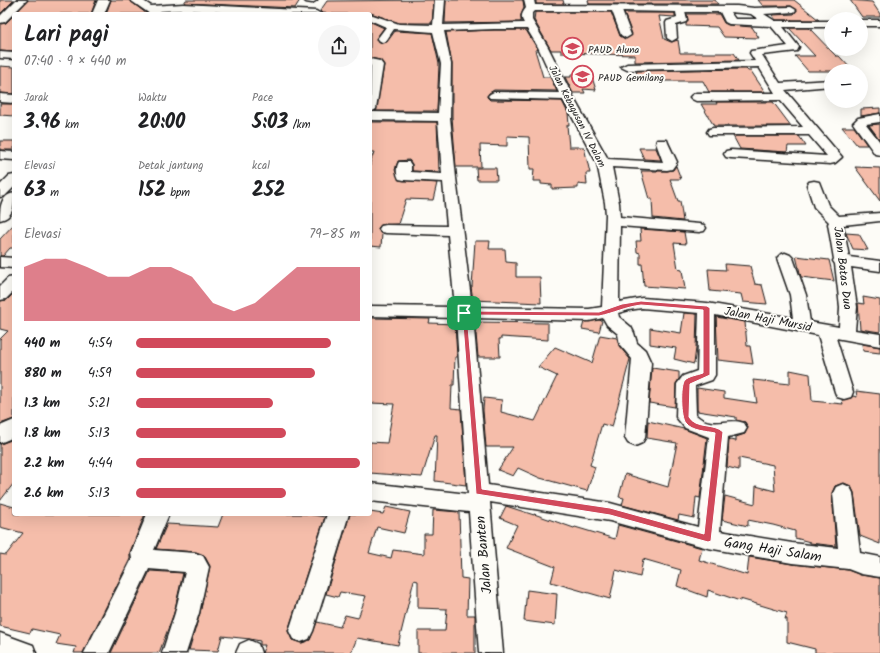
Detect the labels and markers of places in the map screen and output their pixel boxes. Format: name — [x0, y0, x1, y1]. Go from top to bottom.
school or university icon: PAUD Aluna — [560, 36, 586, 62]
place label: PAUD Aluna — [588, 42, 640, 58]
school or university icon: PAUD Gemilang — [569, 64, 595, 90]
place label: PAUD Gemilang — [598, 70, 664, 86]
pin — [447, 296, 481, 330]

